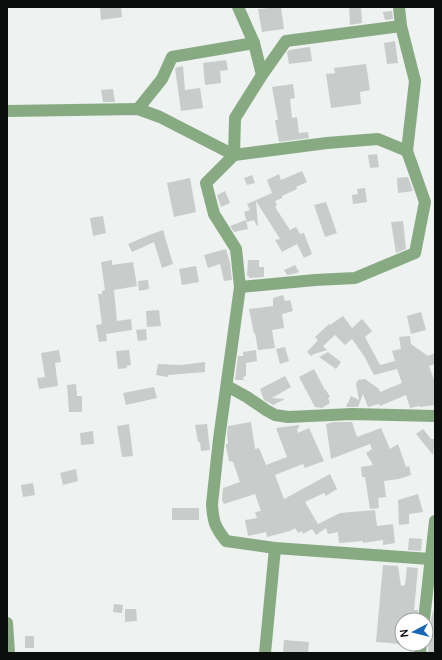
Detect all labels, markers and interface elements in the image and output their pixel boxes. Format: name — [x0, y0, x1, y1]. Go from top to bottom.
north arrow — [394, 612, 434, 652]
text: N — [396, 628, 412, 638]

